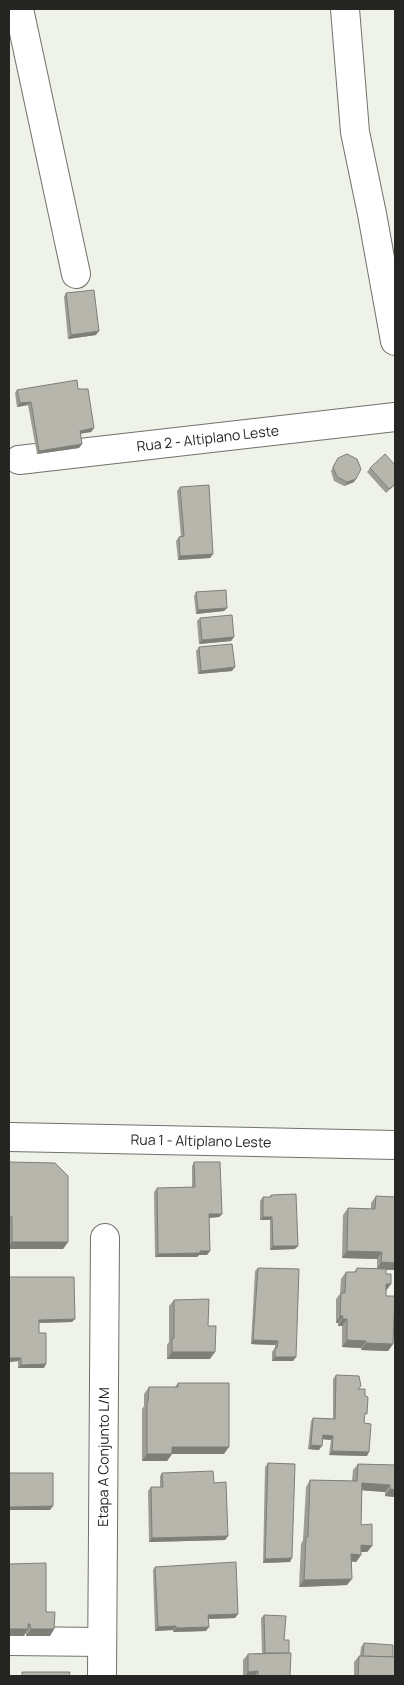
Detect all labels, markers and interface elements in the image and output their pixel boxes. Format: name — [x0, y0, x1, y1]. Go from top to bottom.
street label: Rua 2 - Altiplano Leste — [135, 420, 280, 455]
street label: Rua 1 - Altiplano Leste — [130, 1130, 272, 1151]
street label: Etapa A Conjunto L/M — [93, 1387, 113, 1527]

